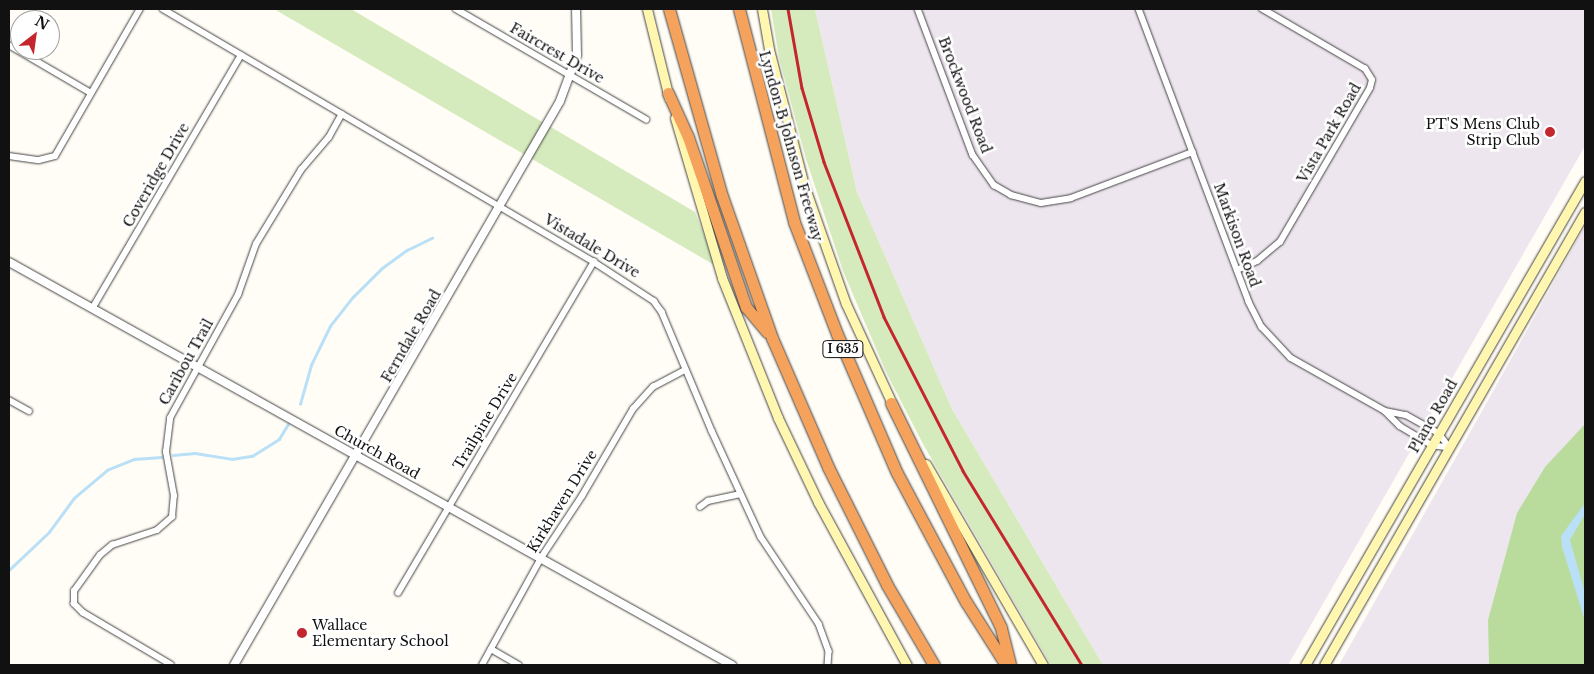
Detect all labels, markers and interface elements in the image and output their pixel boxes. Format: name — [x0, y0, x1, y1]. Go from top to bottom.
north arrow — [10, 10, 60, 60]
text: N — [32, 12, 52, 34]
street label: Faircrest Drive — [507, 19, 607, 87]
street label: Brockwood Road — [935, 34, 995, 156]
street label: Lyndon B Johnson Freeway — [756, 49, 826, 243]
street label: Vista Park Road — [1294, 80, 1364, 186]
place label: PT'S Mens Club Strip Club — [1426, 116, 1540, 148]
street label: Coveridge Drive — [119, 120, 193, 230]
marker: PT'S Mens Club Strip Club — [1544, 126, 1556, 138]
street label: Markison Road — [1210, 181, 1264, 289]
street label: Vistadale Drive — [541, 211, 643, 281]
street label: Ferndale Road — [378, 287, 444, 385]
street label: Caribou Trail — [155, 316, 217, 408]
road number: I 635 — [822, 339, 864, 358]
street label: Trailpine Drive — [449, 370, 521, 472]
street label: Plano Road — [1405, 376, 1461, 456]
street label: Church Road — [331, 422, 423, 482]
street label: Kirkhaven Drive — [524, 447, 600, 555]
place label: Wallace Elementary School — [312, 617, 449, 650]
marker: Wallace Elementary School — [296, 627, 308, 639]

